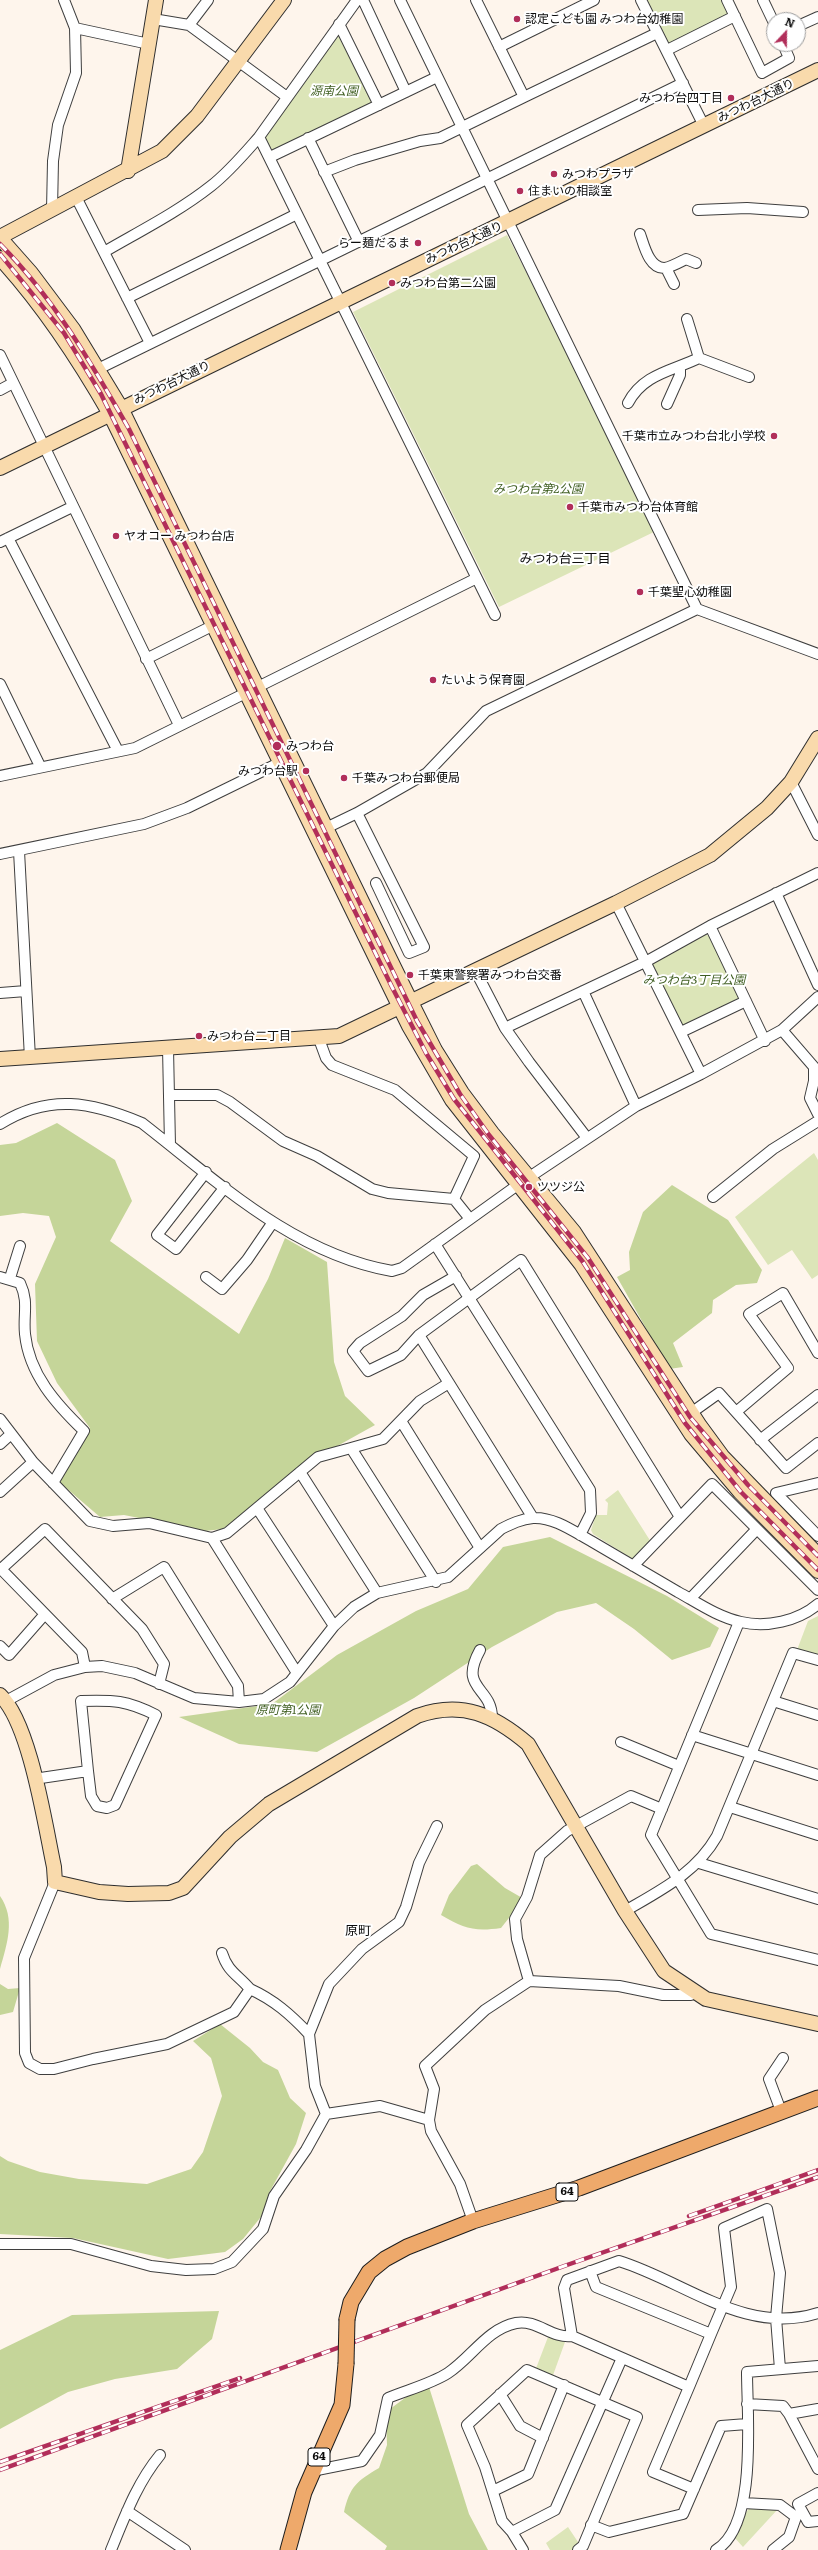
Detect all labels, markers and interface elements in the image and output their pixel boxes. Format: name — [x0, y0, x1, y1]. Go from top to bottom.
place label: 認定こども園 みつわ台幼稚園 — [525, 12, 683, 26]
north arrow — [766, 12, 806, 52]
text: N — [783, 13, 797, 31]
marker: 認定こども園 みつわ台幼稚園 — [512, 14, 522, 24]
street label: みつわ台大通り — [715, 76, 797, 126]
park label: 源南公園 — [310, 84, 358, 98]
place label: みつわ台四丁目 — [639, 91, 723, 105]
marker: みつわ台四丁目 — [726, 93, 736, 103]
place label: みつわプラザ — [562, 167, 634, 181]
marker: みつわプラザ — [549, 169, 559, 179]
place label: 住まいの相談室 — [528, 184, 612, 198]
marker: 住まいの相談室 — [515, 186, 525, 196]
street label: みつわ台大通り — [423, 219, 505, 267]
place label: らー麺だるま — [338, 236, 410, 250]
marker: らー麺だるま — [413, 238, 423, 248]
place label: みつわ台第二公園 — [400, 276, 496, 290]
marker: みつわ台第二公園 — [387, 278, 397, 288]
street label: みつわ台大通り — [131, 358, 213, 408]
place label: 千葉市立みつわ台北小学校 — [622, 429, 766, 443]
marker: 千葉市立みつわ台北小学校 — [769, 431, 779, 441]
park label: みつわ台第2公園 — [493, 482, 583, 496]
place label: 千葉市みつわ台体育館 — [578, 500, 698, 514]
marker: 千葉市みつわ台体育館 — [565, 502, 575, 512]
place label: ヤオコー みつわ台店 — [124, 529, 234, 543]
marker: ヤオコー みつわ台店 — [111, 531, 121, 541]
district label: みつわ台三丁目 — [520, 551, 610, 567]
place label: 千葉聖心幼稚園 — [648, 585, 732, 599]
marker: 千葉聖心幼稚園 — [635, 587, 645, 597]
place label: たいよう保育園 — [441, 673, 525, 687]
marker: たいよう保育園 — [428, 675, 438, 685]
place label: みつわ台 — [286, 739, 334, 753]
marker: みつわ台 — [271, 740, 283, 752]
place label: みつわ台駅 — [238, 764, 298, 778]
marker: みつわ台駅 — [301, 766, 311, 776]
place label: 千葉みつわ台郵便局 — [352, 771, 460, 785]
marker: 千葉みつわ台郵便局 — [339, 773, 349, 783]
place label: 千葉東警察署みつわ台交番 — [418, 968, 562, 982]
marker: 千葉東警察署みつわ台交番 — [405, 970, 415, 980]
park label: みつわ台3丁目公園 — [643, 973, 745, 987]
place label: みつわ台二丁目 — [207, 1029, 291, 1043]
marker: みつわ台二丁目 — [194, 1031, 204, 1041]
place label: ツツジ公 — [537, 1180, 585, 1194]
marker: ツツジ公 — [524, 1182, 534, 1192]
park label: 原町第1公園 — [256, 1703, 320, 1717]
district label: 原町 — [345, 1923, 371, 1939]
road number: 64 — [556, 2183, 578, 2201]
road number: 64 — [308, 2448, 330, 2466]

